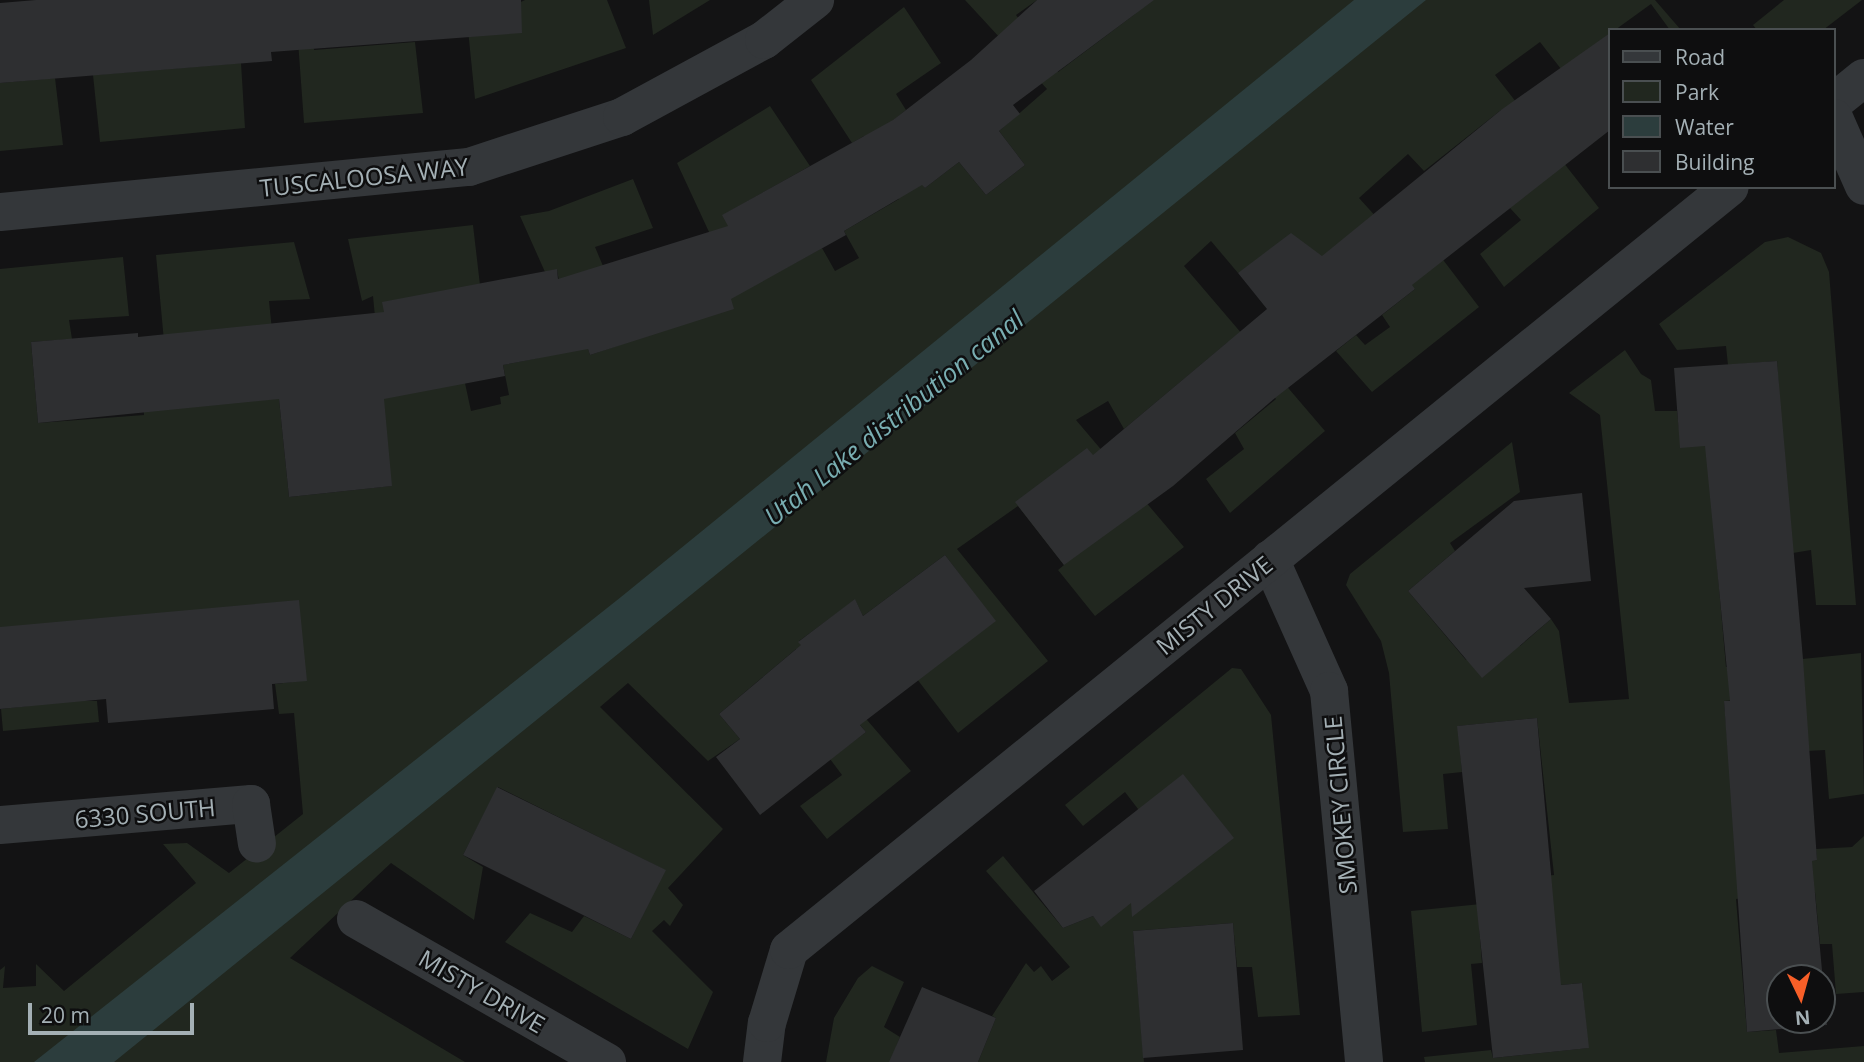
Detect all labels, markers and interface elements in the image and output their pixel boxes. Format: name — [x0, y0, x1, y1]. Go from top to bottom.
legend — [1608, 28, 1836, 189]
text: Road — [1675, 43, 1725, 71]
text: Park — [1675, 78, 1719, 106]
text: Water — [1675, 113, 1734, 141]
text: Building — [1675, 148, 1754, 176]
street label: TUSCALOOSA WAY — [258, 152, 470, 202]
water label: Utah Lake distribution canal — [758, 304, 1030, 532]
street label: MISTY DRIVE — [1150, 549, 1278, 661]
street label: SMOKEY CIRCLE — [1318, 715, 1362, 895]
street label: 6330 SOUTH — [73, 792, 217, 834]
street label: MISTY DRIVE — [414, 943, 550, 1039]
north arrow — [1766, 964, 1836, 1034]
scale bar — [32, 988, 198, 1032]
text: 20 m — [41, 1001, 90, 1029]
text: N — [1794, 1004, 1811, 1032]

